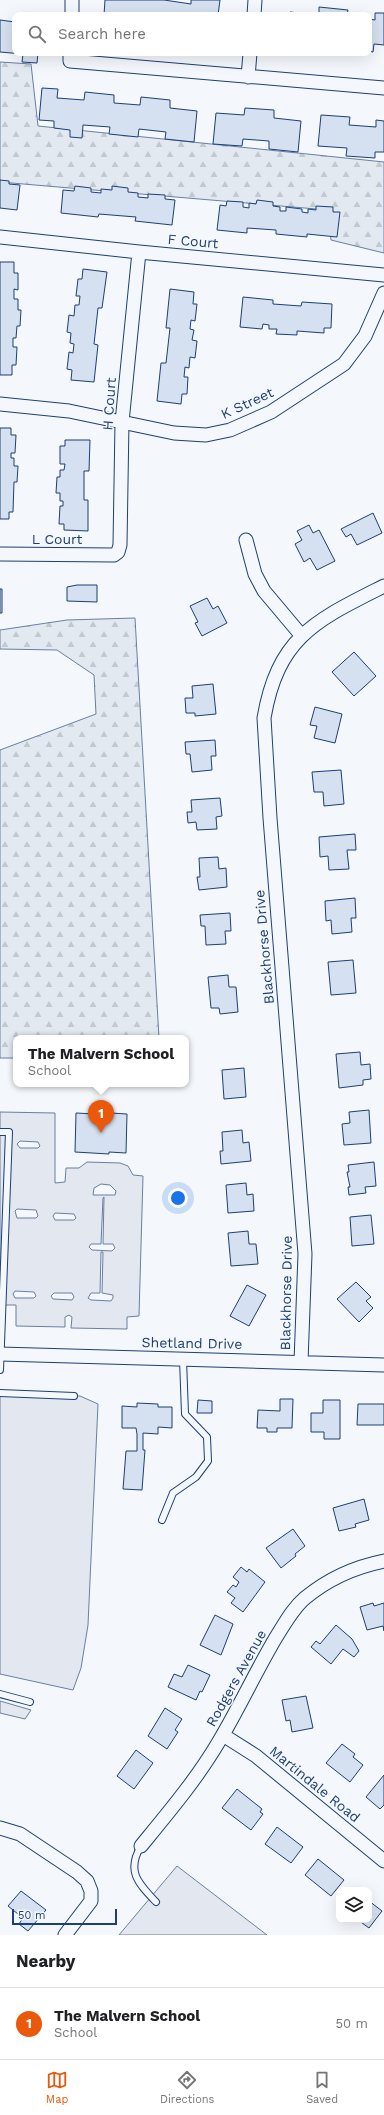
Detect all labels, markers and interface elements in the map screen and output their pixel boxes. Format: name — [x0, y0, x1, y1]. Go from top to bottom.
search box — [12, 12, 372, 56]
icon: search — [26, 23, 48, 45]
text: Search here — [58, 25, 146, 43]
street label: F Court — [167, 231, 219, 251]
street label: H Court — [99, 377, 119, 431]
street label: K Street — [218, 384, 276, 422]
street label: L Court — [32, 531, 82, 547]
street label: Blackhorse Drive — [251, 889, 277, 1005]
popup — [13, 1035, 189, 1087]
text: The Malvern School — [28, 1045, 174, 1063]
text: School — [28, 1063, 71, 1078]
pin: 1 — [88, 1100, 114, 1133]
your location — [168, 1188, 188, 1208]
street label: Blackhorse Drive — [277, 1236, 295, 1350]
street label: Shetland Drive — [142, 1334, 242, 1352]
street label: Rodgers Avenue — [203, 1627, 269, 1729]
street label: Martindale Road — [267, 1743, 363, 1825]
map controls — [336, 1887, 372, 1923]
button: layers — [336, 1887, 372, 1923]
scale bar — [12, 1907, 117, 1926]
text: 50 m — [18, 1909, 45, 1922]
text: Nearby — [16, 1951, 75, 1971]
text: The Malvern School — [54, 2007, 200, 2025]
text: 1 — [26, 2016, 32, 2031]
text: 50 m — [336, 2016, 368, 2031]
text: School — [54, 2025, 97, 2040]
tab: Map — [46, 2069, 68, 2106]
tab: Directions — [160, 2069, 214, 2106]
tab: Saved — [306, 2069, 338, 2106]

